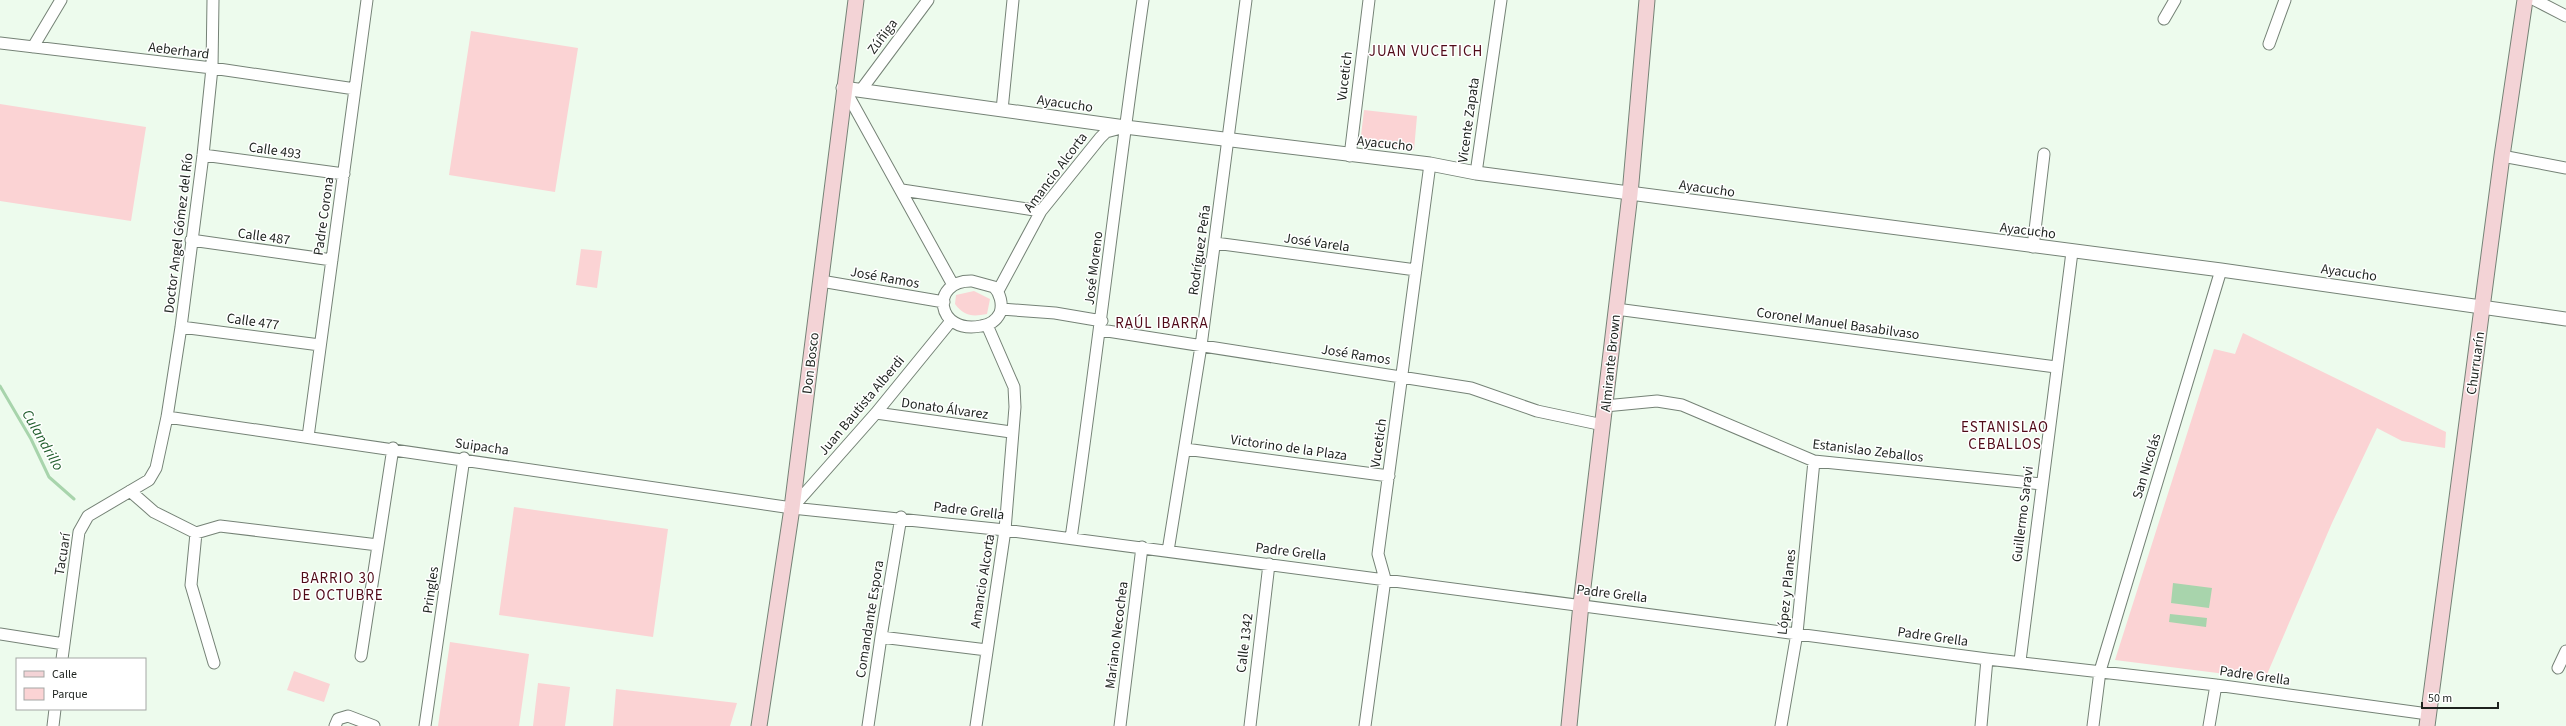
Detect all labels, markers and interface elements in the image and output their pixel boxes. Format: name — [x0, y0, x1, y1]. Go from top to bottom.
street label: Zúñiga — [863, 15, 903, 59]
street label: Aeberhard — [147, 37, 210, 65]
district label: JUAN VUCETICH — [1369, 41, 1483, 62]
street label: Vucetich — [1332, 50, 1358, 102]
street label: Vicente Zapata — [1453, 76, 1485, 164]
street label: Ayacucho — [1036, 90, 1094, 118]
street label: Amancio Alcorta — [1019, 129, 1092, 217]
street label: Ayacucho — [1356, 131, 1414, 157]
street label: Calle 493 — [247, 137, 302, 165]
street label: Doctor Angel Gómez del Río — [159, 152, 199, 314]
street label: Ayacucho — [1678, 175, 1736, 203]
street label: Padre Corona — [309, 176, 339, 257]
street label: Rodríguez Peña — [1184, 204, 1216, 297]
street label: Ayacucho — [1999, 218, 2057, 244]
street label: Calle 487 — [236, 223, 291, 251]
street label: José Varela — [1283, 228, 1351, 257]
street label: José Moreno — [1080, 230, 1108, 306]
street label: Ayacucho — [2320, 259, 2378, 287]
street label: José Ramos — [849, 262, 921, 294]
street label: Coronel Manuel Basabilvaso — [1755, 303, 1921, 345]
street label: Calle 477 — [225, 308, 280, 336]
district label: RAÚL IBARRA — [1115, 313, 1209, 334]
street label: Almirante Brown — [1596, 313, 1626, 413]
street label: Churruarín — [2462, 330, 2490, 396]
street label: Don Bosco — [797, 331, 825, 395]
street label: José Ramos — [1320, 340, 1392, 370]
street label: Juan Bautista Alberdi — [814, 351, 909, 460]
street label: Donato Álvarez — [900, 393, 990, 425]
water label: Culandrillo — [17, 406, 69, 475]
street label: Vucetich — [1366, 417, 1392, 469]
district label: ESTANISLAO CEBALLOS — [1961, 417, 2049, 455]
street label: Victorino de la Plaza — [1229, 430, 1348, 466]
street label: San Nicolás — [2128, 431, 2166, 502]
street label: Suipacha — [454, 433, 510, 461]
street label: Estanislao Zeballos — [1811, 434, 1925, 468]
street label: Guillermo Saravi — [2007, 465, 2039, 563]
street label: Padre Grella — [932, 497, 1005, 525]
street label: Tacuarí — [50, 531, 76, 577]
street label: Amancio Alcorta — [966, 533, 1000, 630]
street label: Padre Grella — [1254, 538, 1327, 566]
street label: López y Planes — [1773, 548, 1801, 636]
street label: Comandante Espora — [851, 559, 889, 679]
street label: Pringles — [418, 565, 444, 615]
district label: BARRIO 30 DE OCTUBRE — [292, 568, 384, 606]
street label: Mariano Necochea — [1100, 580, 1134, 690]
street label: Padre Grella — [1575, 580, 1648, 608]
street label: Calle 1342 — [1231, 612, 1259, 674]
street label: Padre Grella — [1896, 622, 1969, 652]
legend — [16, 658, 146, 710]
street label: Padre Grella — [2218, 661, 2291, 691]
text: Calle — [52, 666, 77, 683]
scale bar — [2422, 684, 2498, 710]
text: Parque — [52, 686, 88, 703]
text: 50 m — [2428, 690, 2452, 707]

